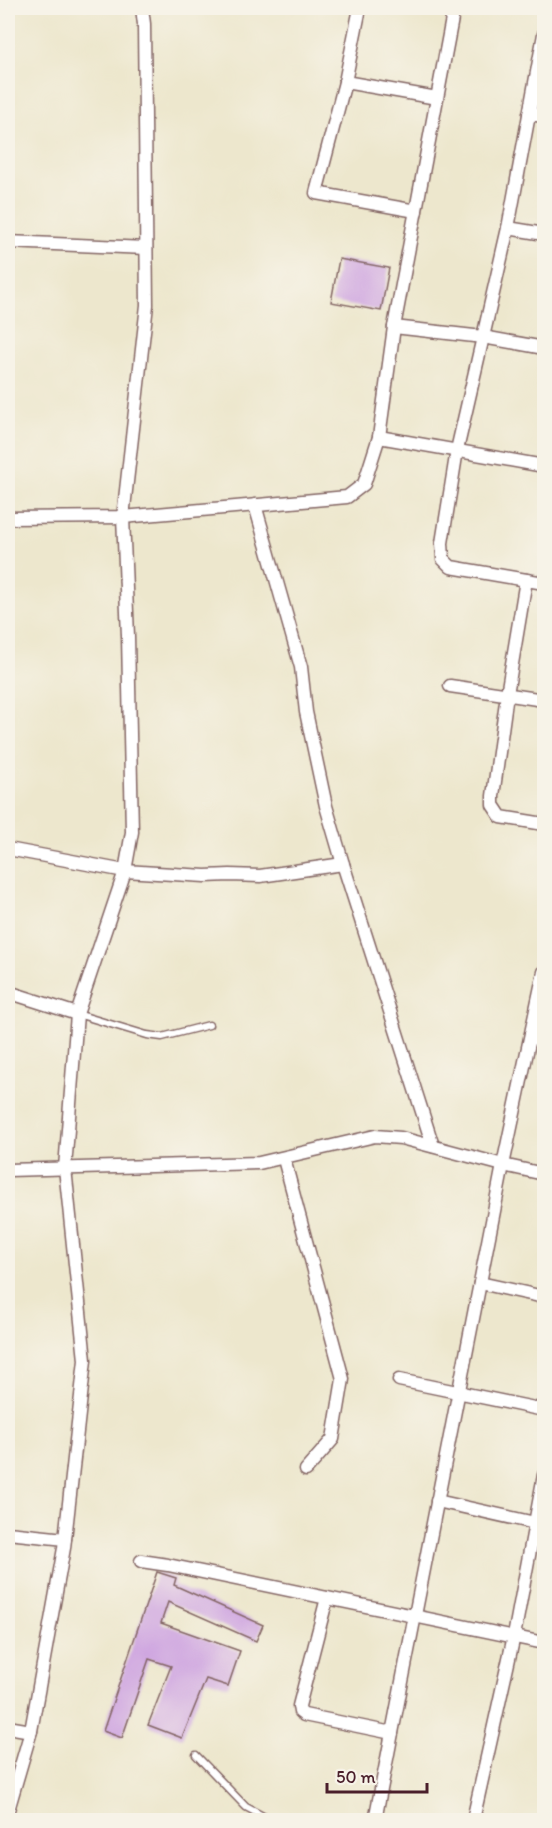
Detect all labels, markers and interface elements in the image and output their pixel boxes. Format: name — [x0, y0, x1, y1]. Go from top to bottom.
scale bar — [327, 1756, 428, 1794]
text: 50 m — [336, 1766, 376, 1788]

